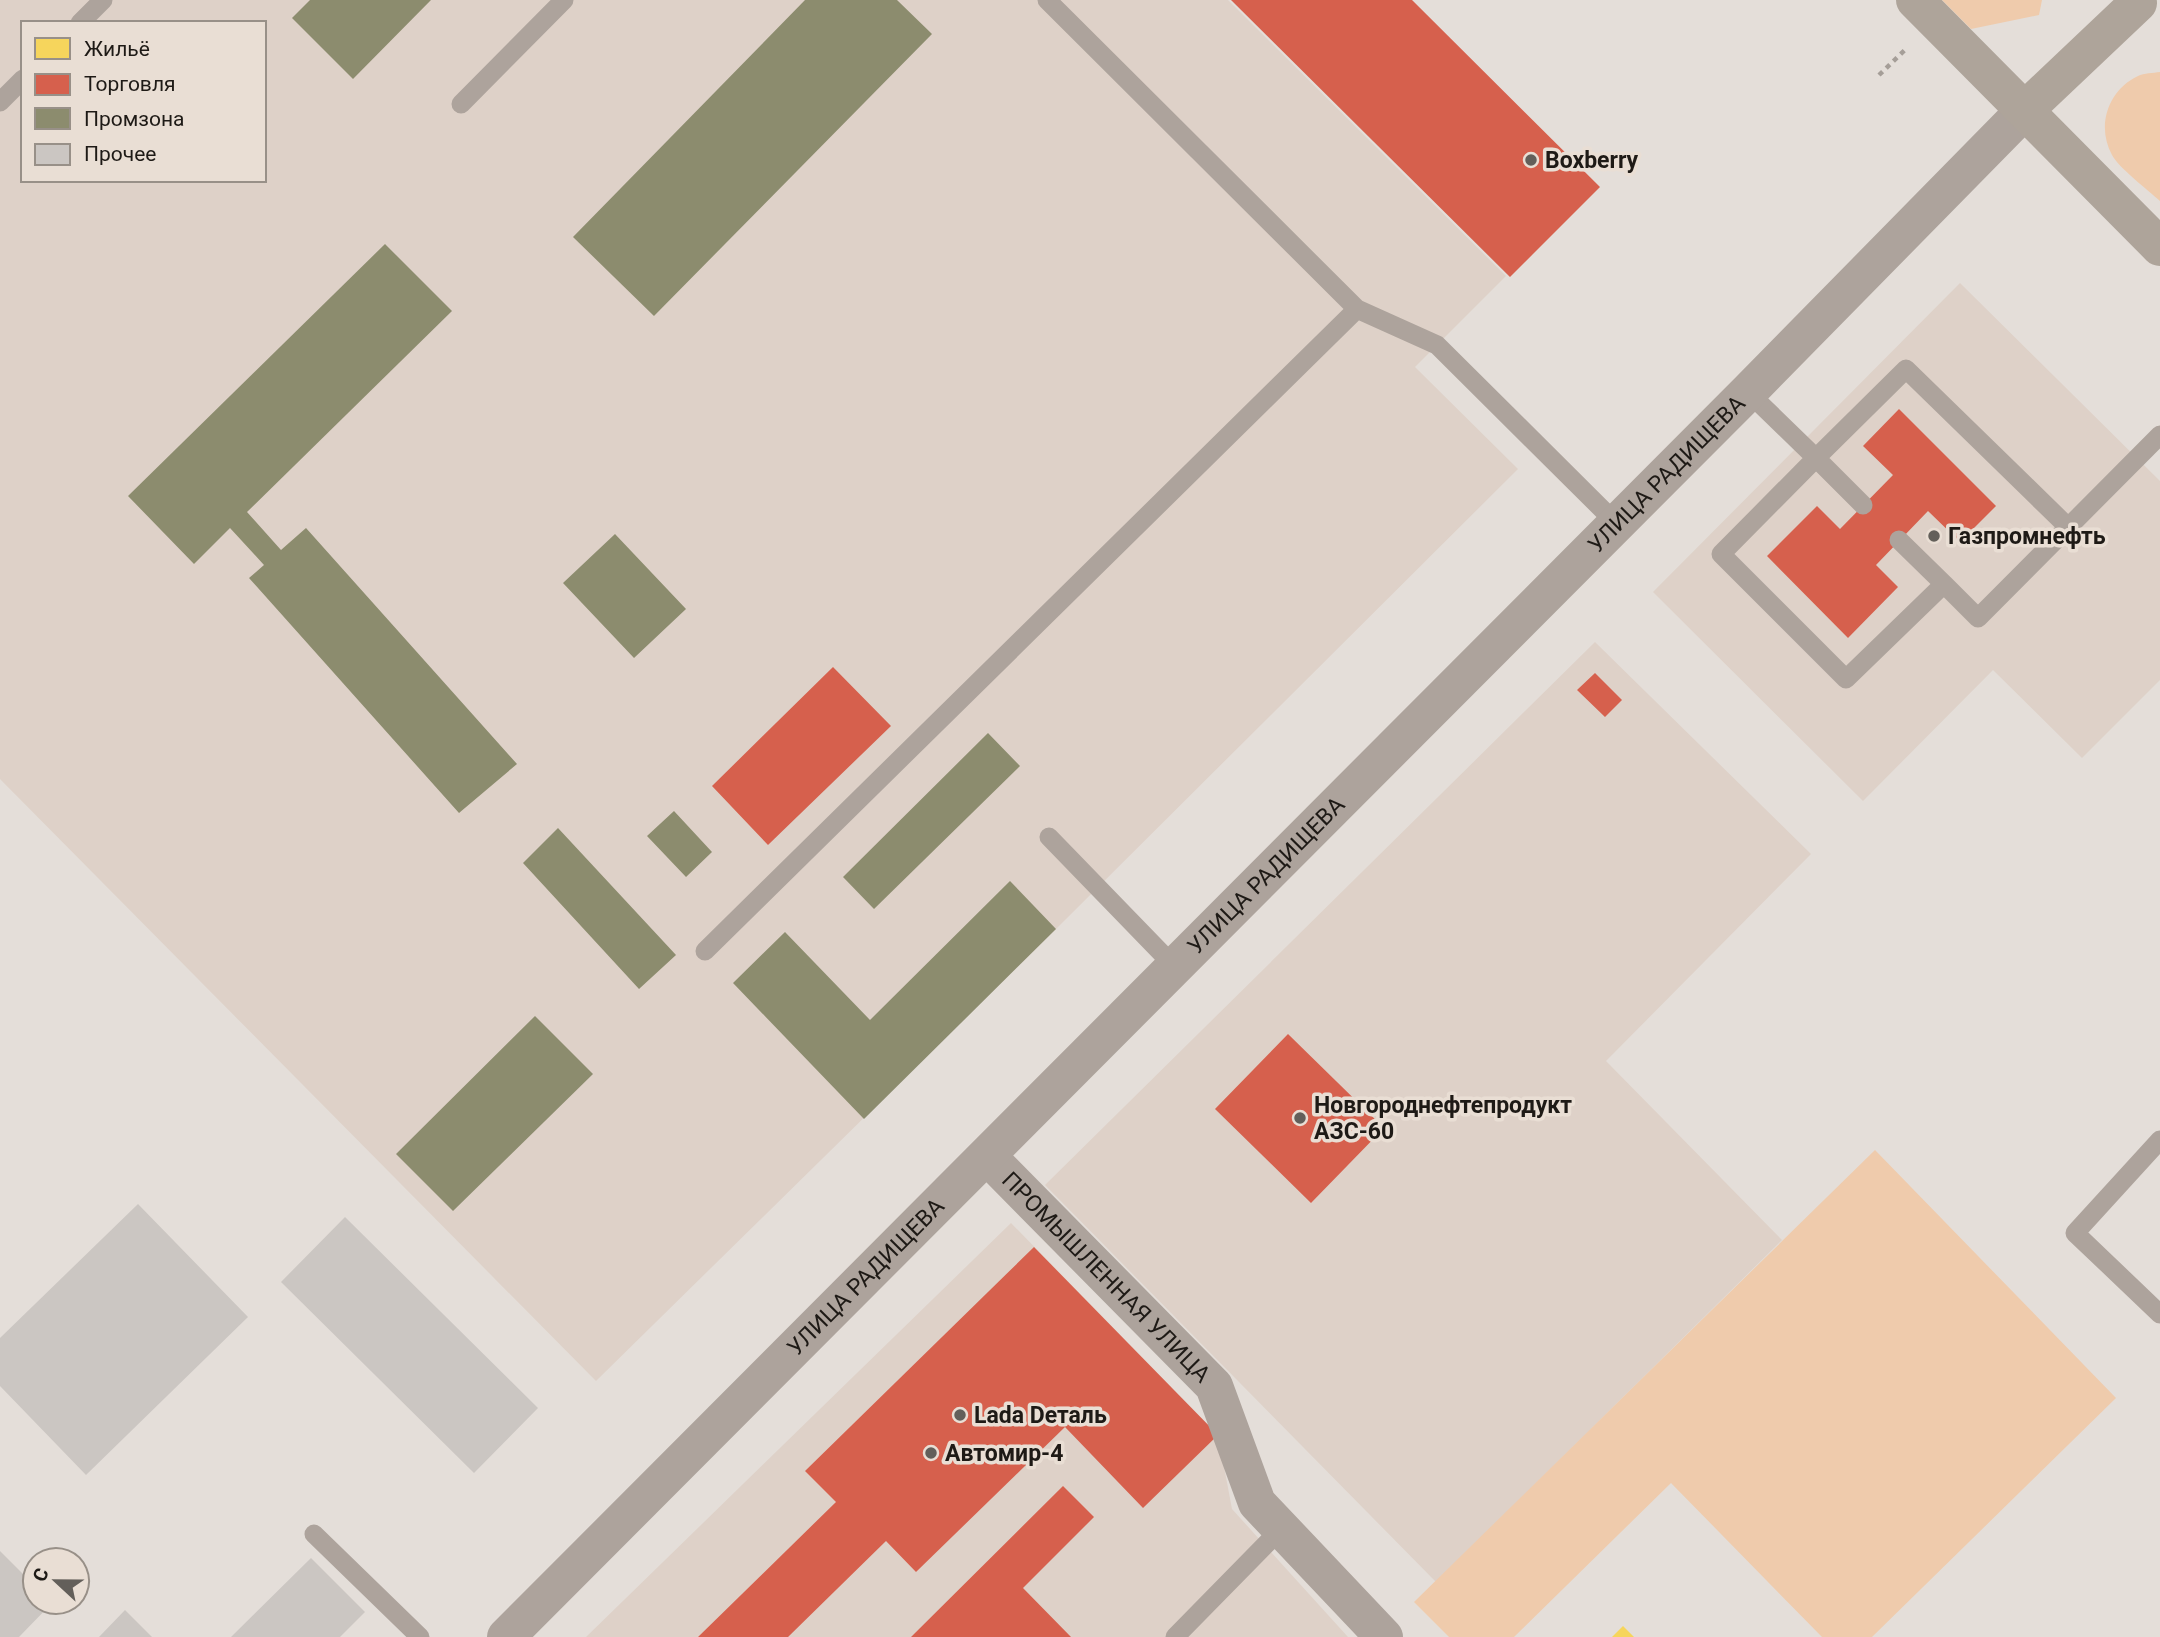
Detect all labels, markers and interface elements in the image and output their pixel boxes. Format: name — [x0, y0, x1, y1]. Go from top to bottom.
legend — [21, 21, 266, 182]
text: Жильё — [84, 37, 150, 61]
text: Торговля — [84, 72, 176, 96]
text: Промзона — [84, 107, 185, 131]
text: Прочее — [84, 142, 156, 166]
place label: Boxberry — [1545, 147, 1639, 174]
marker: Boxberry — [1523, 152, 1539, 168]
street label: УЛИЦА РАДИЩЕВА — [1582, 390, 1750, 558]
place label: Газпромнефть — [1948, 523, 2106, 550]
marker: Газпромнефть — [1926, 528, 1942, 544]
street label: УЛИЦА РАДИЩЕВА — [1182, 791, 1350, 959]
place label: Новгороднефтепродукт АЗС-60 — [1314, 1092, 1572, 1145]
marker: Новгороднефтепродукт АЗС-60 — [1292, 1110, 1308, 1126]
street label: ПРОМЫШЛЕННАЯ УЛИЦА — [997, 1166, 1216, 1388]
street label: УЛИЦА РАДИЩЕВА — [781, 1192, 950, 1361]
place label: Lada Dеталь — [974, 1402, 1107, 1429]
marker: Lada Dеталь — [952, 1407, 968, 1423]
place label: Автомир-4 — [945, 1440, 1063, 1467]
marker: Автомир-4 — [923, 1445, 939, 1461]
north arrow — [21, 1546, 91, 1616]
text: С — [28, 1565, 54, 1585]

